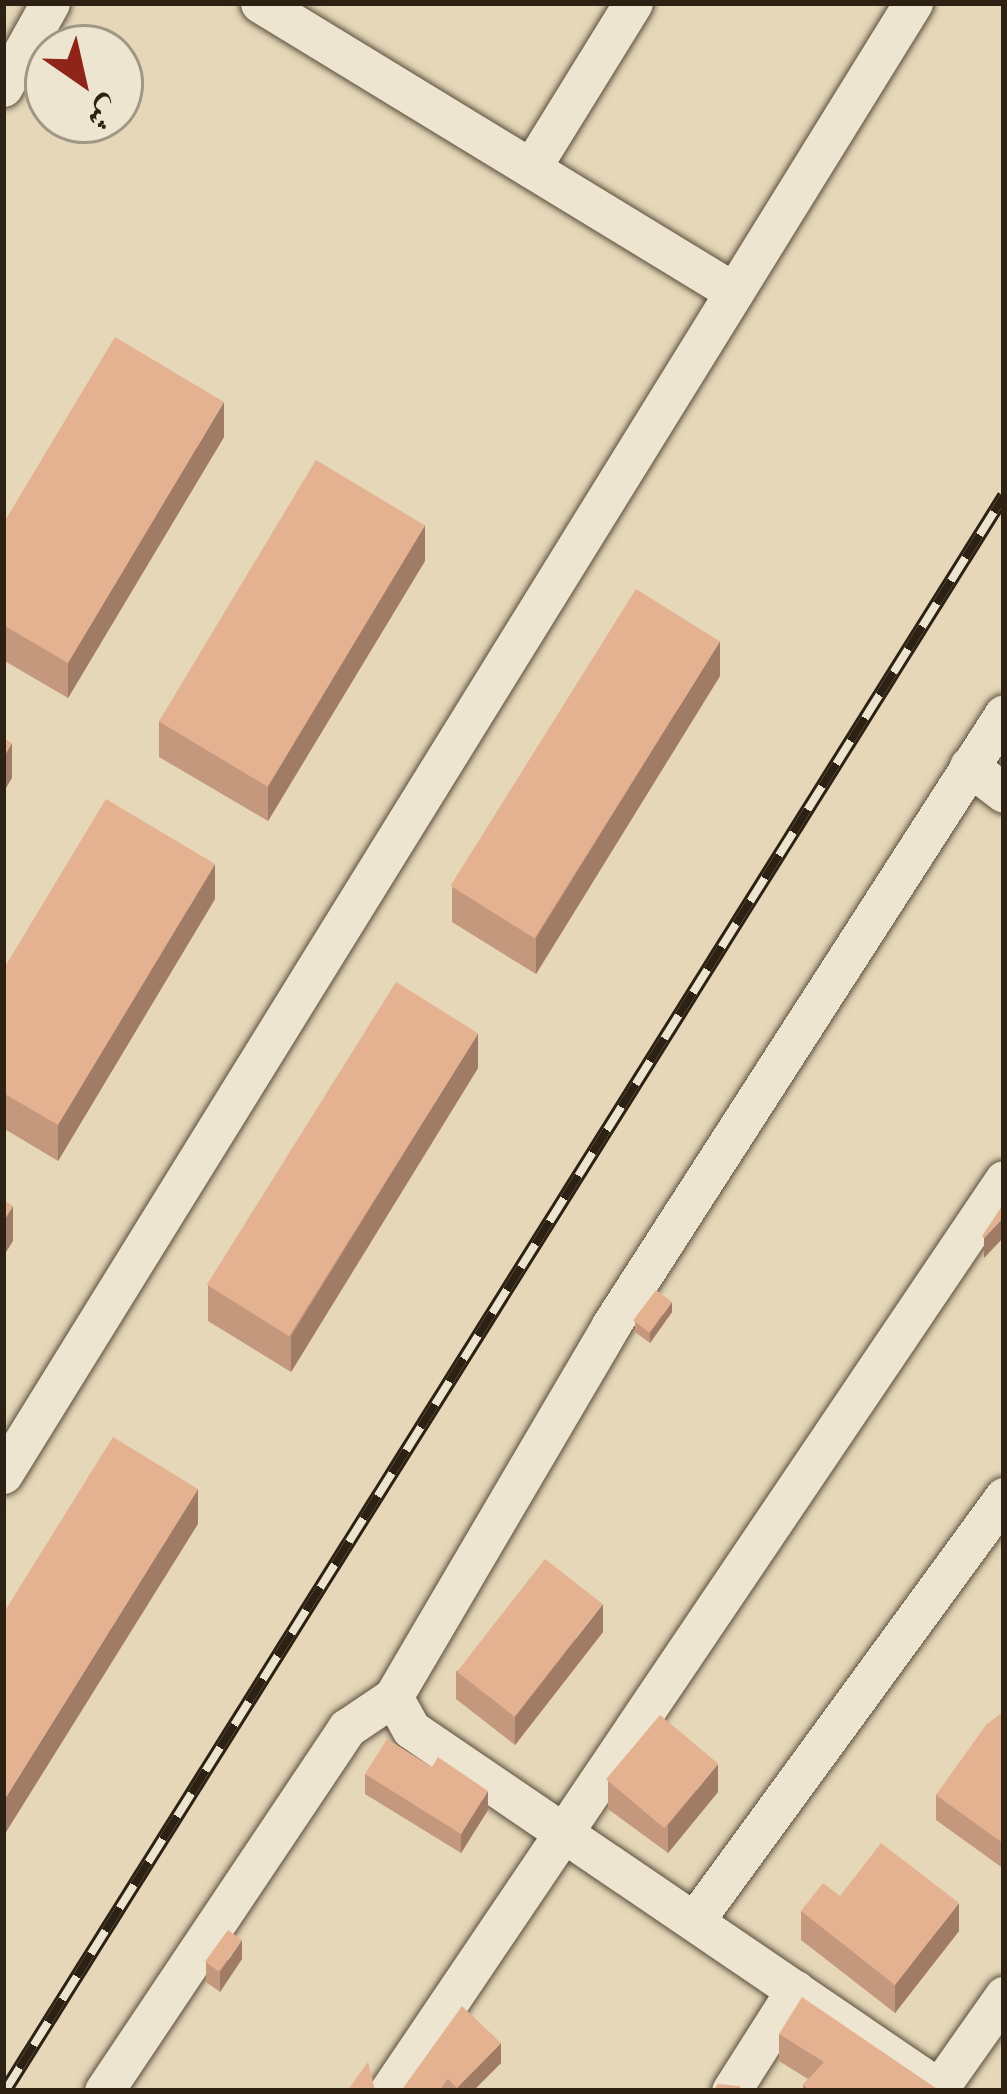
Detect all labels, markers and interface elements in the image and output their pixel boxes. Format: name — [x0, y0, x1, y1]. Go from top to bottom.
north arrow — [24, 24, 144, 144]
text: ش — [76, 83, 129, 140]

